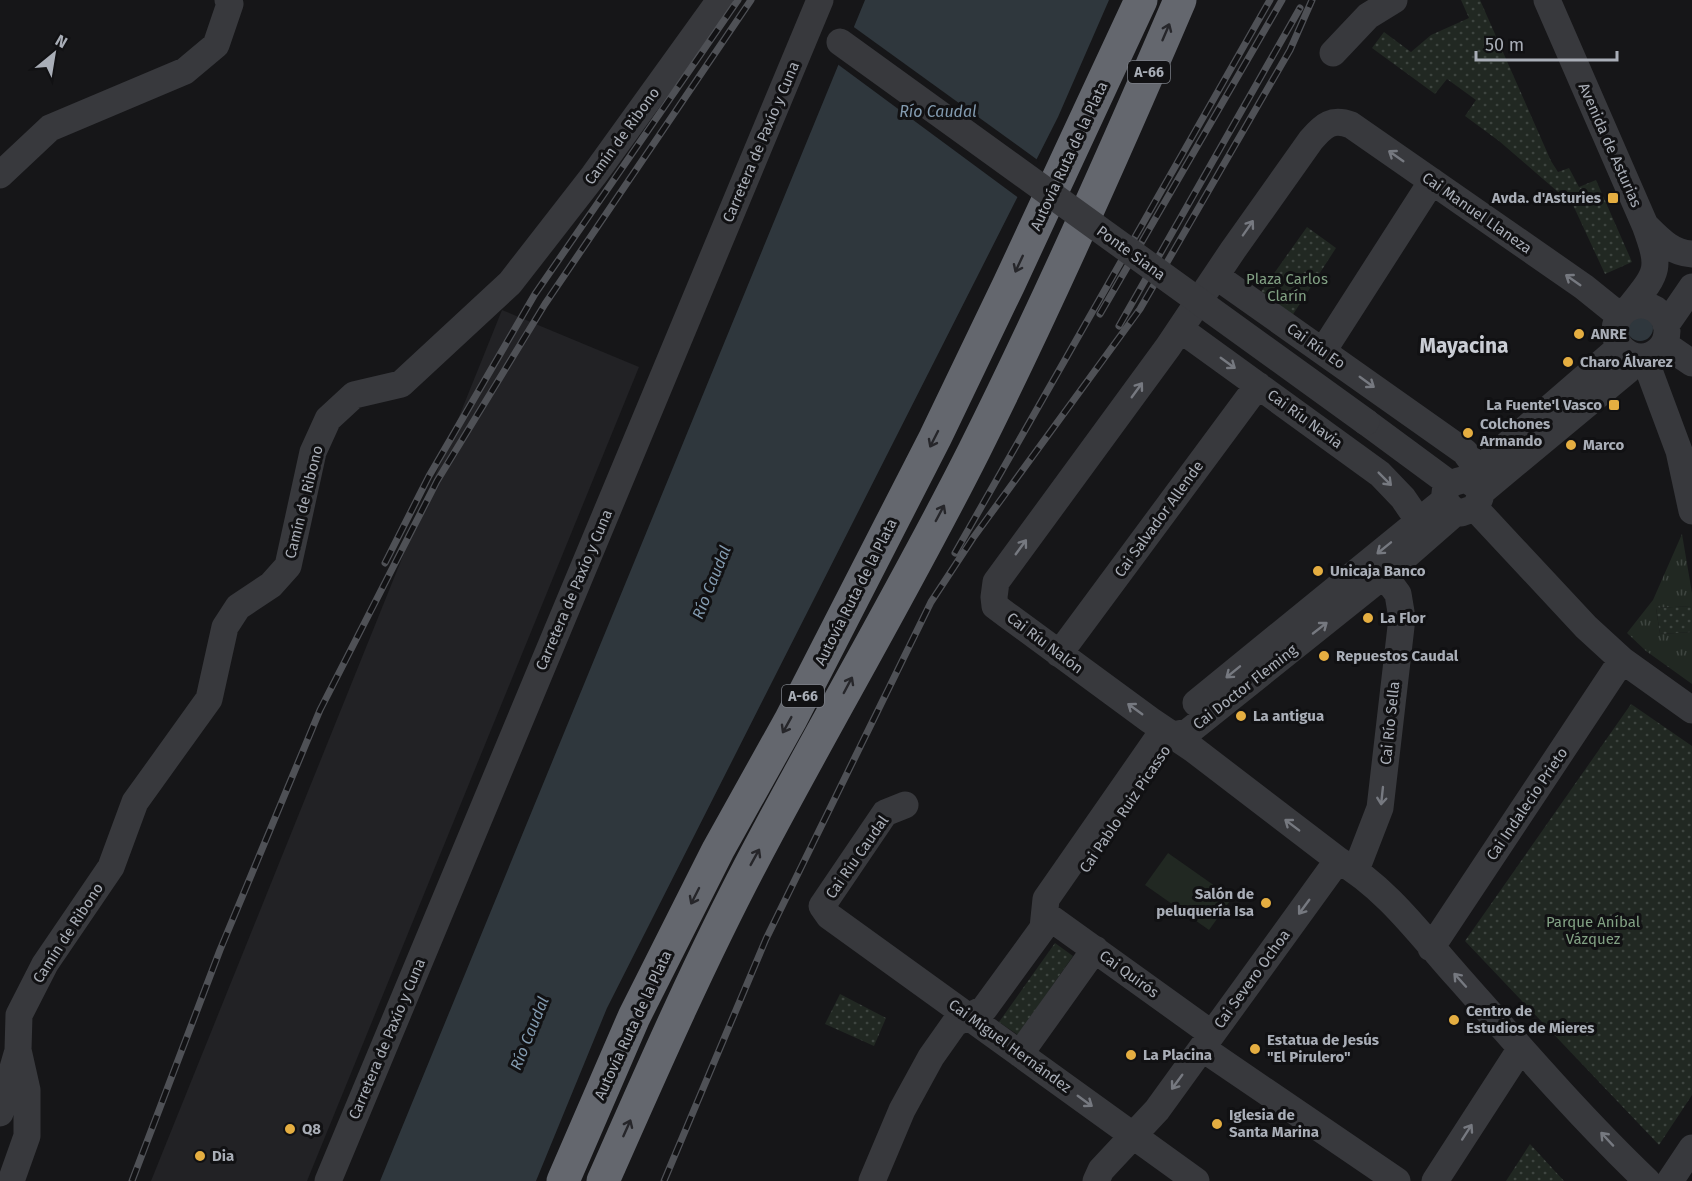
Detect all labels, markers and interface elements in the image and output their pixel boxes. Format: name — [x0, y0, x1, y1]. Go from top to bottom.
one-way arrow — [1161, 23, 1172, 42]
north arrow — [24, 24, 84, 84]
scale bar — [1476, 24, 1617, 62]
text: N — [52, 31, 71, 52]
text: 50 m — [1485, 34, 1524, 56]
street label: Carretera de Paxío y Cuna — [719, 59, 803, 225]
road number: A-66 — [1128, 61, 1170, 83]
street label: Autovía Ruta de la Plata — [1027, 79, 1111, 233]
street label: Avenida de Asturias — [1575, 80, 1645, 210]
street label: Camín de Ribono — [581, 84, 663, 188]
water label: Río Caudal — [899, 102, 977, 121]
one-way arrow — [1389, 150, 1405, 162]
street label: Cai Manuel Llaneza — [1419, 168, 1535, 258]
place label: Avda. d'Asturies — [1491, 189, 1601, 207]
marker: Avda. d'Asturies — [1606, 191, 1620, 205]
one-way arrow — [1242, 220, 1254, 236]
street label: Ponte Siana — [1093, 222, 1169, 284]
one-way arrow — [1012, 254, 1024, 272]
park label: Plaza Carlos Clarín — [1246, 270, 1328, 305]
one-way arrow — [1566, 274, 1582, 286]
street label: Cai Ríu Eo — [1283, 319, 1349, 373]
place label: ANRE — [1590, 325, 1627, 343]
marker: ANRE — [1572, 327, 1586, 341]
district label: Mayacina — [1419, 333, 1509, 359]
place label: Charo Álvarez — [1580, 353, 1673, 371]
marker: Charo Álvarez — [1561, 355, 1575, 369]
one-way arrow — [1219, 357, 1235, 369]
one-way arrow — [1358, 376, 1374, 388]
one-way arrow — [1130, 382, 1143, 398]
street label: Cai Ríu Navia — [1264, 386, 1346, 452]
place label: La Fuente'l Vasco — [1486, 396, 1602, 414]
marker: La Fuente'l Vasco — [1607, 398, 1621, 412]
place label: Colchones Armando — [1479, 415, 1550, 450]
marker: Colchones Armando — [1461, 426, 1475, 440]
one-way arrow — [928, 430, 939, 448]
place label: Marco — [1583, 436, 1624, 454]
marker: Marco — [1564, 438, 1578, 452]
street label: Camín de Ribono — [281, 444, 327, 560]
street label: Cai Salvador Allende — [1111, 457, 1207, 581]
one-way arrow — [1377, 471, 1392, 486]
one-way arrow — [935, 505, 946, 523]
street label: Carretera de Paxío y Cuna — [532, 507, 616, 673]
street label: Autovía Ruta de la Plata — [811, 516, 901, 668]
one-way arrow — [1015, 540, 1028, 556]
one-way arrow — [1376, 542, 1392, 555]
water label: Río Caudal — [688, 543, 735, 622]
place label: Unicaja Banco — [1330, 562, 1426, 580]
marker: Unicaja Banco — [1311, 564, 1325, 578]
street label: Cai Ríu Nalón — [1003, 609, 1087, 677]
place label: La Flor — [1380, 609, 1427, 627]
marker: La Flor — [1361, 611, 1375, 625]
one-way arrow — [1312, 621, 1328, 634]
street label: Cai Doctor Fleming — [1189, 641, 1301, 733]
place label: Repuestos Caudal — [1336, 647, 1459, 665]
marker: Repuestos Caudal — [1317, 649, 1331, 663]
one-way arrow — [1225, 666, 1241, 679]
one-way arrow — [842, 677, 854, 694]
street label: Cai Río Sella — [1377, 680, 1403, 766]
road number: A-66 — [782, 685, 824, 707]
one-way arrow — [1127, 703, 1143, 715]
place label: La antigua — [1253, 707, 1324, 725]
marker: La antigua — [1234, 709, 1248, 723]
one-way arrow — [781, 716, 793, 733]
street label: Cai Pablo Ruiz Picasso — [1076, 742, 1174, 876]
street label: Cai Indalecio Prieto — [1483, 744, 1571, 864]
one-way arrow — [1376, 786, 1387, 805]
street label: Cai Ríu Caudal — [822, 812, 893, 902]
one-way arrow — [1284, 818, 1300, 831]
one-way arrow — [750, 848, 761, 866]
street label: Camín de Ribono — [29, 879, 107, 987]
place label: Salón de peluquería Isa — [1156, 885, 1254, 920]
one-way arrow — [689, 887, 700, 905]
marker: Salón de peluquería Isa — [1259, 896, 1273, 910]
one-way arrow — [1298, 899, 1310, 915]
park label: Parque Aníbal Vázquez — [1546, 913, 1641, 948]
street label: Cai Severo Ochoa — [1210, 926, 1294, 1032]
street label: Cai Quirós — [1096, 946, 1162, 1002]
street label: Autovía Ruta de la Plata — [591, 948, 675, 1102]
street label: Carretera de Paxío y Cuna — [345, 956, 429, 1122]
one-way arrow — [1453, 973, 1467, 988]
water label: Río Caudal — [506, 994, 553, 1073]
street label: Cai Miguel Hernández — [945, 996, 1075, 1097]
place label: Centro de Estudios de Mieres — [1466, 1002, 1594, 1037]
marker: Centro de Estudios de Mieres — [1447, 1013, 1461, 1027]
place label: Estatua de Jesús "El Pirulero" — [1267, 1031, 1379, 1066]
marker: Estatua de Jesús "El Pirulero" — [1248, 1042, 1262, 1056]
place label: La Placina — [1143, 1046, 1212, 1064]
marker: La Placina — [1124, 1048, 1138, 1062]
one-way arrow — [1171, 1074, 1183, 1090]
one-way arrow — [1076, 1094, 1092, 1107]
place label: Iglesia de Santa Marina — [1229, 1106, 1319, 1141]
marker: Iglesia de Santa Marina — [1210, 1117, 1224, 1131]
one-way arrow — [621, 1119, 633, 1137]
place label: Q8 — [302, 1120, 321, 1138]
marker: Q8 — [283, 1122, 297, 1136]
one-way arrow — [1461, 1124, 1473, 1141]
one-way arrow — [1600, 1132, 1614, 1147]
place label: Dia — [212, 1147, 234, 1165]
marker: Dia — [193, 1149, 207, 1163]

